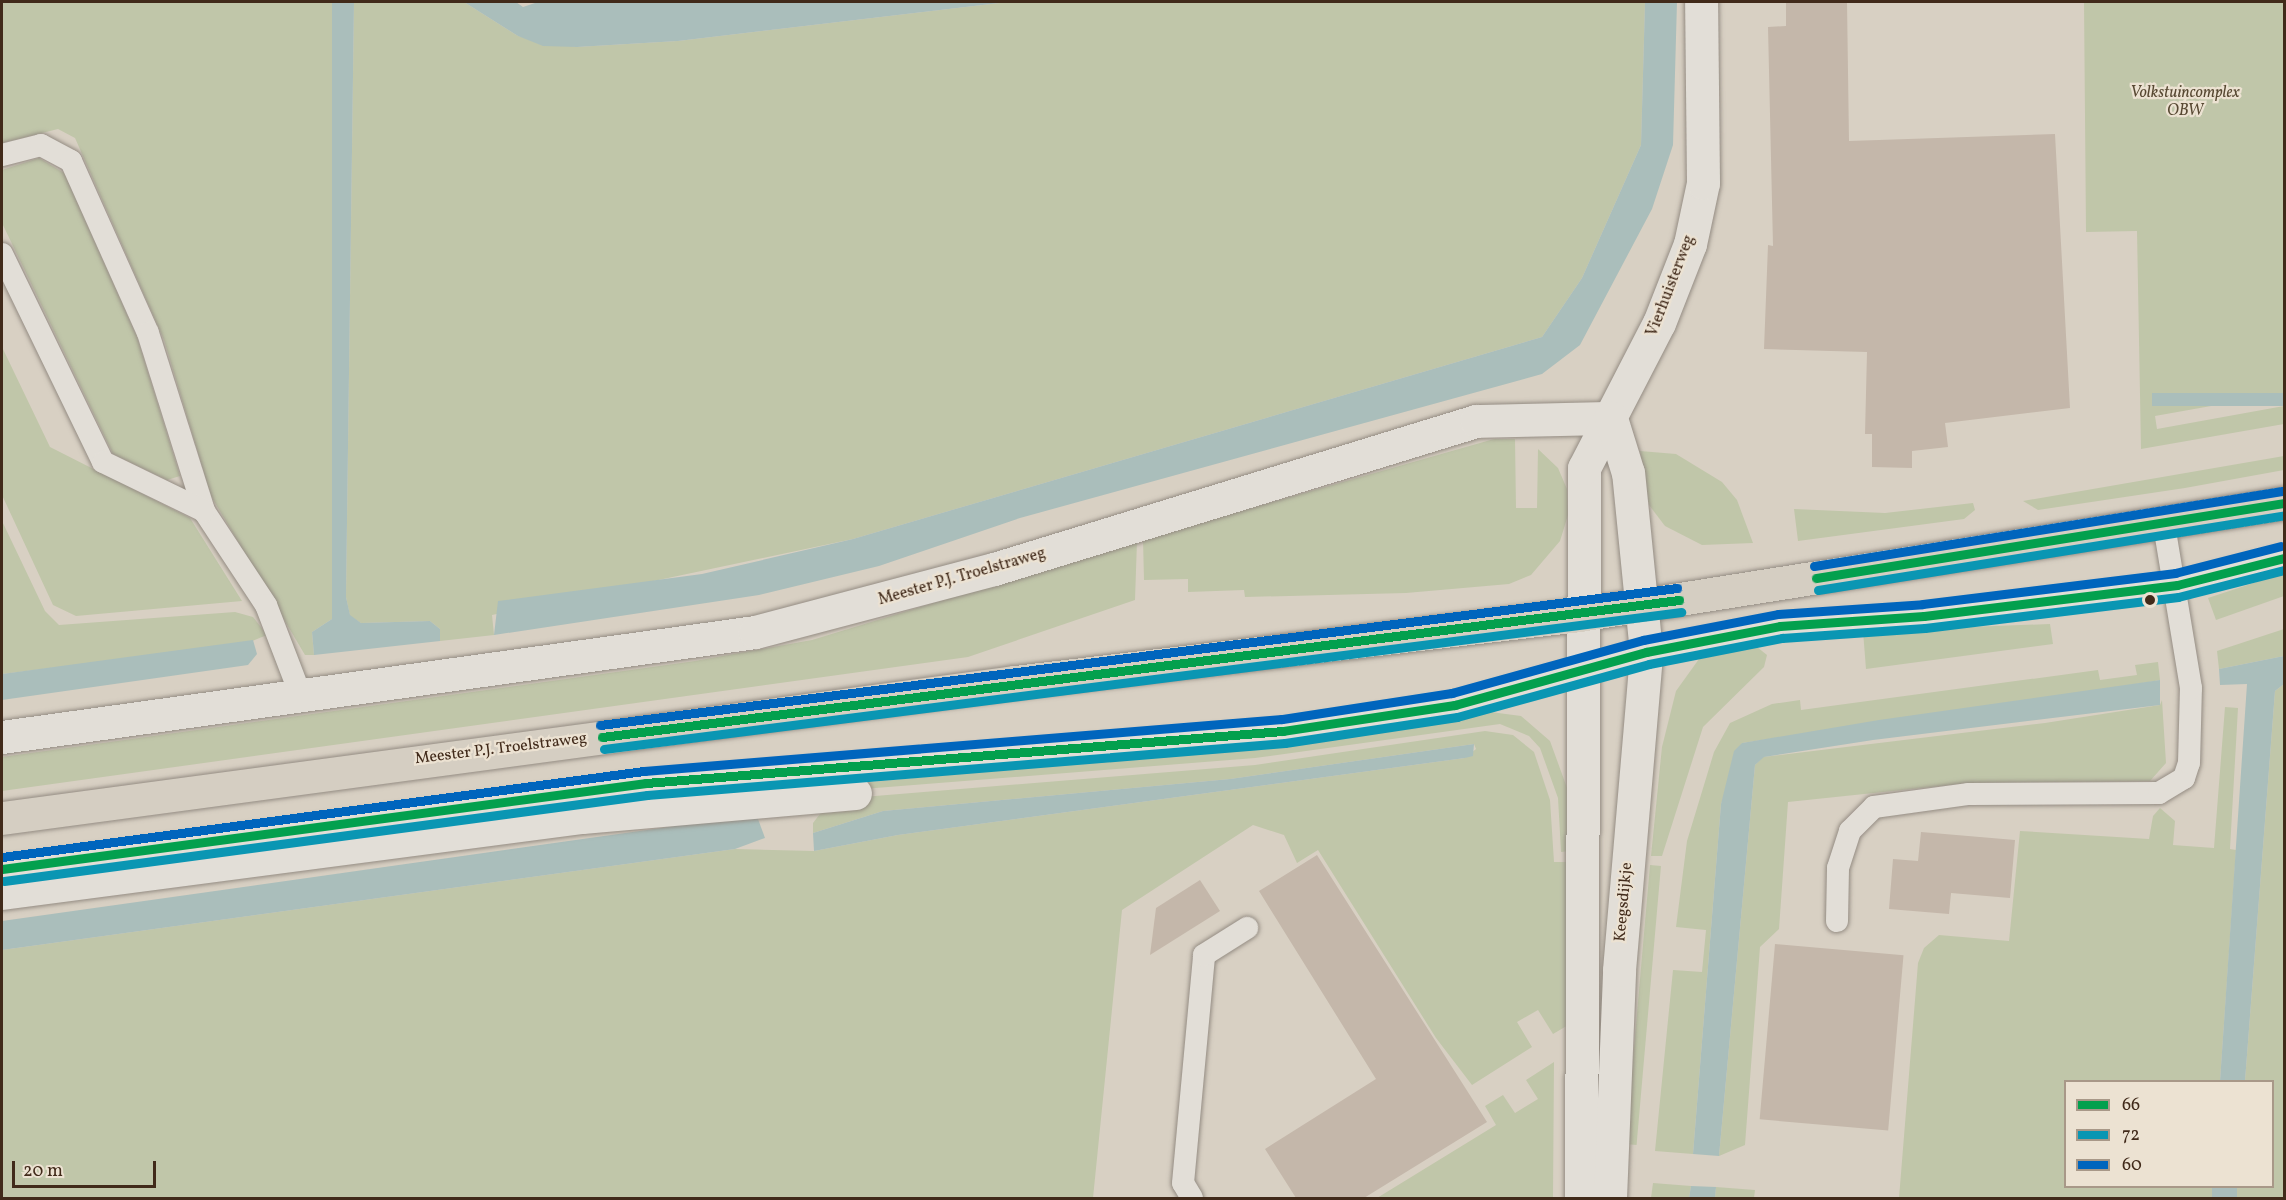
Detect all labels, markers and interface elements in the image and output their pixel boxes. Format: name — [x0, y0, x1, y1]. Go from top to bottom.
park label: Volkstuincomplex OBW — [2130, 83, 2240, 121]
street label: Vierhuisterweg — [1643, 233, 1699, 339]
street label: Meester P.J. Troelstraweg — [876, 544, 1048, 610]
unlabelled marker — [2144, 594, 2156, 606]
street label: Meester P.J. Troelstraweg — [414, 729, 588, 769]
street label: Keegsdijkje — [1611, 862, 1637, 942]
legend — [2064, 1080, 2274, 1188]
text: 66 — [2122, 1093, 2140, 1118]
text: 72 — [2122, 1123, 2140, 1148]
scale bar — [15, 1149, 159, 1187]
text: 60 — [2122, 1153, 2142, 1178]
text: 20 m — [23, 1159, 63, 1184]

